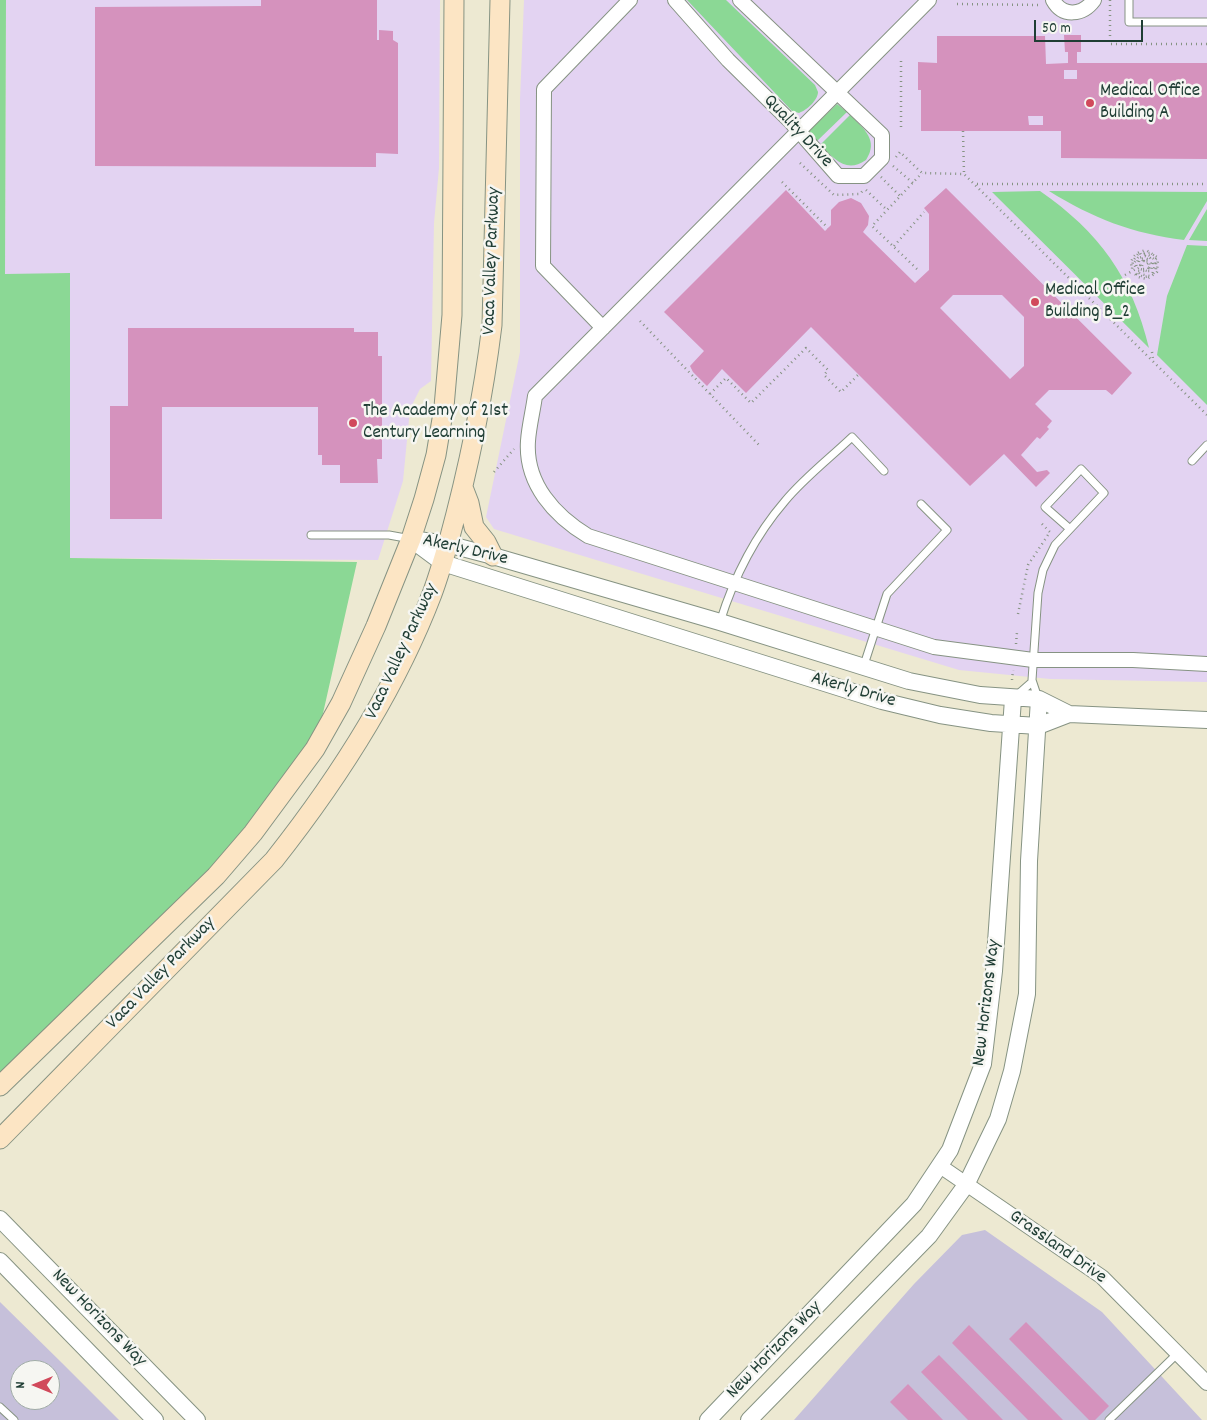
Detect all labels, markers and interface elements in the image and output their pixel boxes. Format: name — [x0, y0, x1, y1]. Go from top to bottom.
scale bar — [1037, 10, 1146, 42]
text: 50 m — [1042, 18, 1071, 40]
place label: Medical Office Building A — [1100, 81, 1200, 125]
street label: Quality Drive — [757, 91, 837, 173]
marker: Medical Office Building A — [1084, 97, 1096, 109]
street label: Vaca Valley Parkway — [479, 187, 507, 335]
place label: Medical Office Building B_2 — [1045, 280, 1145, 324]
marker: Medical Office Building B_2 — [1029, 296, 1041, 308]
place label: The Academy of 21st Century Learning — [363, 401, 508, 445]
marker: The Academy of 21st Century Learning — [347, 417, 359, 429]
street label: Akerly Drive — [420, 530, 510, 572]
street label: Vaca Valley Parkway — [361, 580, 445, 724]
street label: Akerly Drive — [808, 668, 898, 714]
street label: Vaca Valley Parkway — [103, 913, 221, 1035]
street label: New Horizons Way — [969, 938, 1007, 1068]
street label: Grassland Drive — [1004, 1206, 1110, 1290]
street label: New Horizons Way — [46, 1265, 150, 1373]
street label: New Horizons Way — [723, 1297, 827, 1405]
north arrow — [10, 1360, 60, 1410]
text: N — [11, 1382, 31, 1388]

